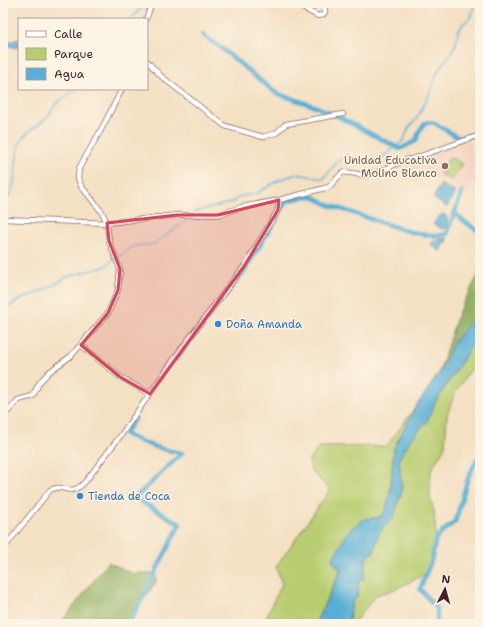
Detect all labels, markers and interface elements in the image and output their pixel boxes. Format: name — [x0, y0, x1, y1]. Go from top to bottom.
legend — [18, 18, 148, 90]
text: Calle — [54, 26, 83, 42]
text: Parque — [54, 46, 93, 62]
text: Agua — [54, 66, 85, 82]
place label: Unidad Educativa Molino Blanco — [344, 153, 437, 181]
marker: Unidad Educativa Molino Blanco — [440, 161, 450, 171]
place label: Doña Amanda — [226, 317, 302, 332]
marker: Doña Amanda — [213, 319, 223, 329]
place label: Tienda de Coca — [88, 489, 170, 504]
marker: Tienda de Coca — [75, 491, 85, 501]
north arrow — [425, 569, 465, 609]
text: N — [441, 572, 451, 587]

